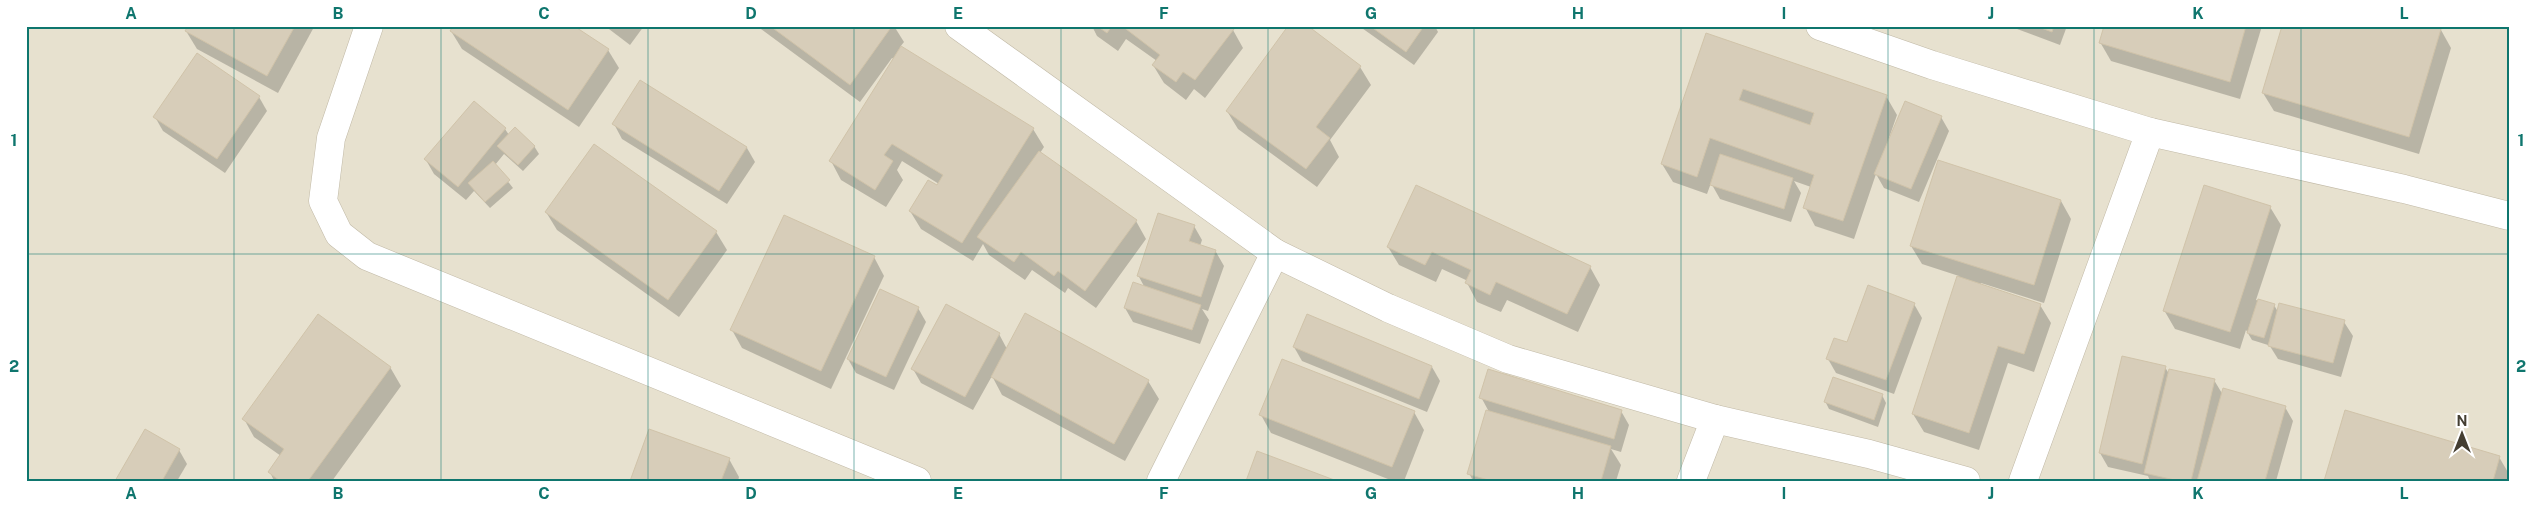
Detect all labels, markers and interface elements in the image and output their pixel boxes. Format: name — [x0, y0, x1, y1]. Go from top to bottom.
text: A — [125, 4, 137, 23]
text: B — [333, 4, 344, 23]
text: C — [538, 4, 550, 23]
text: D — [745, 4, 757, 23]
text: E — [953, 4, 963, 23]
text: F — [1159, 4, 1169, 23]
text: G — [1365, 4, 1377, 23]
text: H — [1572, 4, 1584, 23]
text: I — [1782, 4, 1786, 23]
text: J — [1988, 4, 1994, 23]
text: K — [2192, 4, 2204, 23]
text: L — [2399, 4, 2409, 23]
text: 1 — [11, 131, 17, 150]
text: 1 — [2518, 131, 2524, 150]
text: 2 — [9, 357, 19, 376]
text: 2 — [2516, 357, 2526, 376]
north arrow — [2438, 410, 2488, 460]
text: N — [2457, 413, 2467, 429]
text: A — [125, 484, 137, 503]
text: B — [333, 484, 344, 503]
text: C — [538, 484, 550, 503]
text: D — [745, 484, 757, 503]
text: E — [953, 484, 963, 503]
text: F — [1159, 484, 1169, 503]
text: G — [1365, 484, 1377, 503]
text: H — [1572, 484, 1584, 503]
text: I — [1782, 484, 1786, 503]
text: J — [1988, 484, 1994, 503]
text: K — [2192, 484, 2204, 503]
text: L — [2399, 484, 2409, 503]

